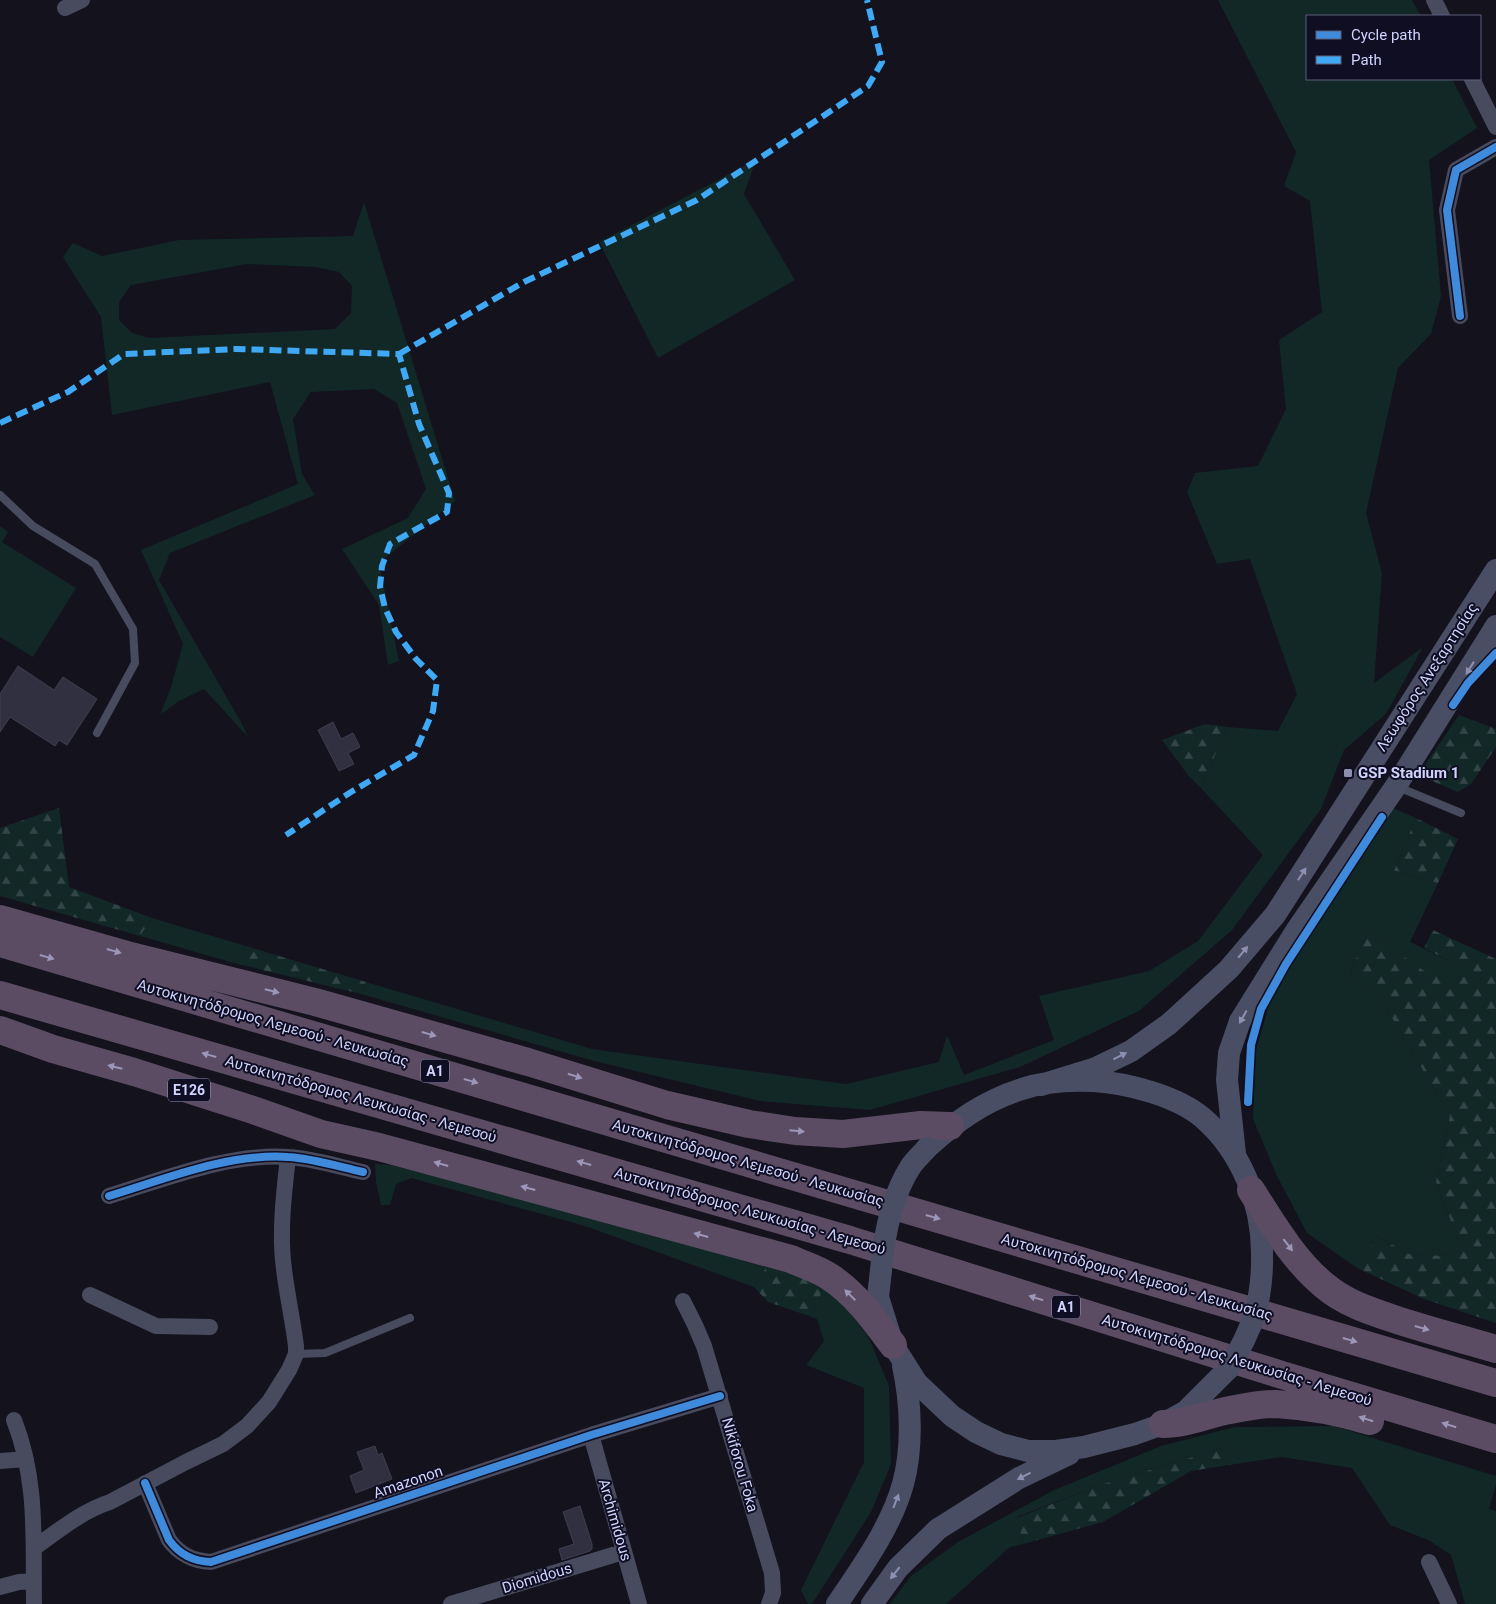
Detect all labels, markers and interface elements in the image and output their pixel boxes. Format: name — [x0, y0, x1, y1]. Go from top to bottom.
legend — [1306, 15, 1481, 80]
text: Cycle path — [1351, 26, 1421, 44]
text: Path — [1351, 51, 1382, 69]
street label: Λεωφόρος Ανεξαρτησίας — [1372, 599, 1482, 755]
one-way arrow — [1465, 661, 1475, 674]
place label: GSP Stadium 1 — [1358, 764, 1459, 782]
marker: GSP Stadium 1 — [1342, 767, 1354, 779]
one-way arrow — [1297, 867, 1306, 880]
one-way arrow — [1237, 947, 1249, 959]
one-way arrow — [107, 948, 122, 956]
one-way arrow — [39, 953, 54, 961]
street label: Αυτοκινητόδρομος Λεμεσού - Λευκωσίας — [135, 976, 411, 1070]
one-way arrow — [264, 987, 279, 995]
one-way arrow — [1239, 1010, 1247, 1025]
one-way arrow — [421, 1030, 436, 1038]
one-way arrow — [202, 1051, 217, 1059]
street label: Αυτοκινητόδρομος Λευκωσίας - Λεμεσού — [223, 1052, 499, 1146]
one-way arrow — [1112, 1052, 1127, 1061]
road number: A1 — [421, 1060, 449, 1082]
one-way arrow — [107, 1063, 122, 1071]
one-way arrow — [567, 1073, 582, 1081]
road number: E126 — [168, 1078, 210, 1102]
one-way arrow — [464, 1078, 479, 1086]
street label: Αυτοκινητόδρομος Λεμεσού - Λευκωσίας — [610, 1116, 886, 1210]
one-way arrow — [789, 1127, 805, 1135]
one-way arrow — [577, 1159, 592, 1167]
one-way arrow — [433, 1160, 448, 1168]
street label: Αυτοκινητόδρομος Λευκωσίας - Λεμεσού — [612, 1164, 888, 1258]
one-way arrow — [520, 1184, 535, 1192]
one-way arrow — [926, 1214, 941, 1222]
street label: Αυτοκινητόδρομος Λεμεσού - Λευκωσίας — [999, 1230, 1275, 1324]
one-way arrow — [694, 1231, 709, 1239]
one-way arrow — [1282, 1238, 1293, 1251]
one-way arrow — [845, 1289, 857, 1301]
one-way arrow — [1028, 1293, 1043, 1301]
road number: A1 — [1052, 1295, 1080, 1318]
street label: Αυτοκινητόδρομος Λευκωσίας - Λεμεσού — [1100, 1310, 1374, 1410]
one-way arrow — [1415, 1324, 1430, 1332]
one-way arrow — [1343, 1336, 1358, 1344]
one-way arrow — [1358, 1415, 1373, 1423]
street label: Nikiforou Foka — [718, 1416, 762, 1514]
one-way arrow — [1442, 1421, 1457, 1429]
street label: Amazonon — [371, 1462, 445, 1502]
one-way arrow — [1017, 1472, 1031, 1480]
street label: Archimidous — [595, 1477, 635, 1563]
one-way arrow — [893, 1494, 900, 1509]
street label: Diomidous — [500, 1559, 574, 1597]
one-way arrow — [890, 1566, 900, 1579]

